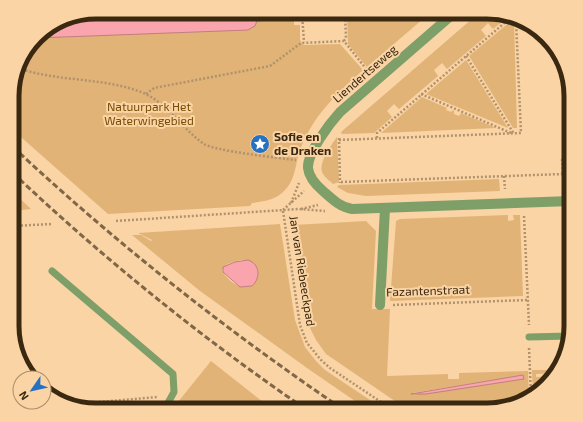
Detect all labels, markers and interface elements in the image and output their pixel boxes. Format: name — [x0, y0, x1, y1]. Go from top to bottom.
street label: Liendertseweg — [329, 41, 400, 105]
park label: Natuurpark Het Waterwingebied — [104, 99, 194, 127]
place label: Sofie en de Draken — [274, 129, 331, 157]
place icon: Sofie en de Draken — [249, 133, 271, 155]
street label: Jan van Riebeeckpad — [287, 215, 319, 327]
street label: Fazantenstraat — [386, 282, 470, 298]
north arrow — [12, 370, 52, 410]
text: N — [16, 389, 31, 403]

